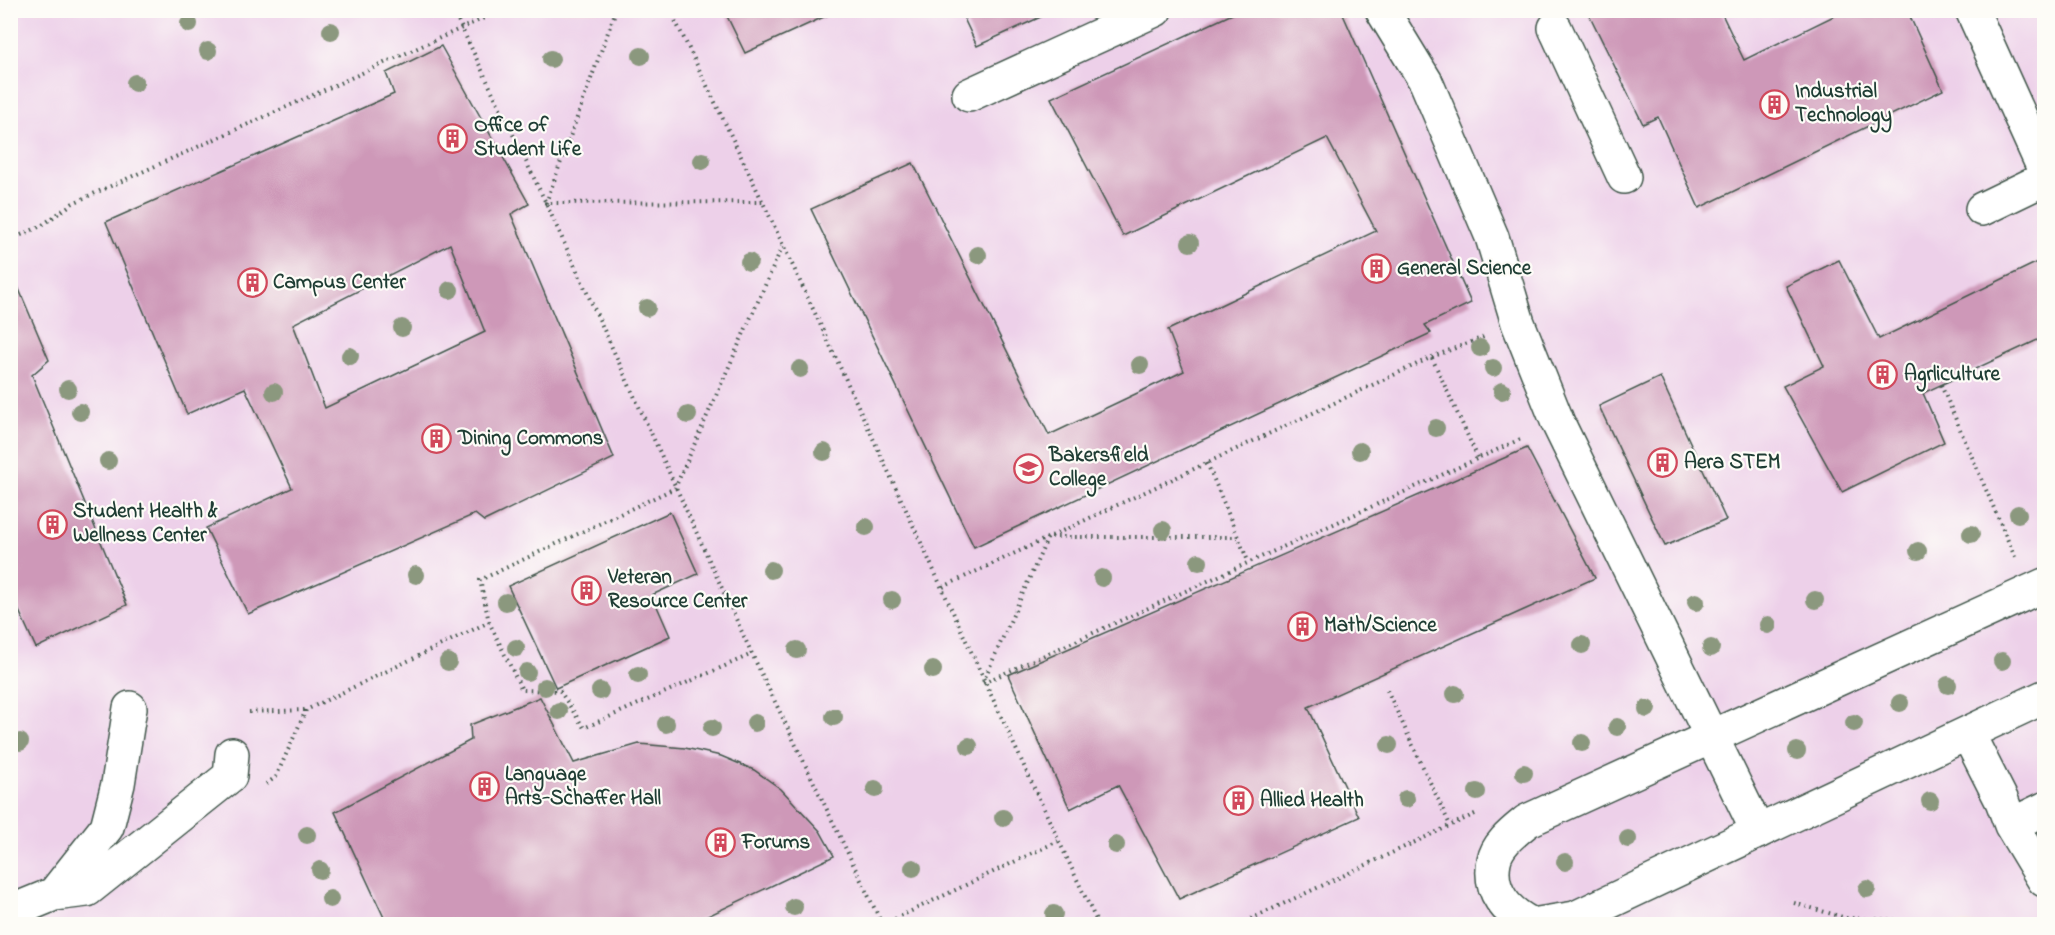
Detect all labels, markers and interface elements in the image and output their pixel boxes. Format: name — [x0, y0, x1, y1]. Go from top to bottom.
place label: Industrial Technology — [1795, 77, 1892, 133]
building icon: Industrial Technology — [1758, 88, 1790, 120]
place label: Office of Student Life — [474, 111, 582, 165]
building icon: Office of Student Life — [437, 122, 469, 154]
building icon: General Science — [1360, 253, 1392, 285]
place label: General Science — [1397, 254, 1532, 284]
building icon: Campus Center — [236, 267, 268, 299]
place label: Campus Center — [273, 268, 406, 298]
building icon: Agrliculture — [1867, 359, 1899, 391]
place label: Agrliculture — [1904, 360, 2001, 392]
building icon: Dining Commons — [421, 423, 453, 455]
place label: Dining Commons — [457, 424, 604, 456]
place label: Bakersfield College — [1048, 441, 1149, 497]
building icon: Aera STEM — [1647, 447, 1679, 479]
place label: Aera STEM — [1684, 448, 1780, 478]
school or university icon: Bakersfield College — [1012, 452, 1044, 484]
place label: Student Health & Wellness Center — [73, 497, 218, 551]
building icon: Student Health & Wellness Center — [36, 508, 68, 540]
place label: Veteran Resource Center — [607, 563, 748, 617]
building icon: Veteran Resource Center — [571, 574, 603, 606]
building icon: Math/Science — [1287, 610, 1319, 642]
place label: Math/Science — [1324, 611, 1437, 641]
place label: Language Arts-Schaffer Hall — [505, 760, 662, 814]
building icon: Language Arts-Schaffer Hall — [468, 771, 500, 803]
building icon: Allied Health — [1223, 785, 1255, 817]
place label: Allied Health — [1260, 786, 1364, 816]
building icon: Forums — [705, 827, 737, 859]
place label: Forums — [741, 828, 810, 858]

